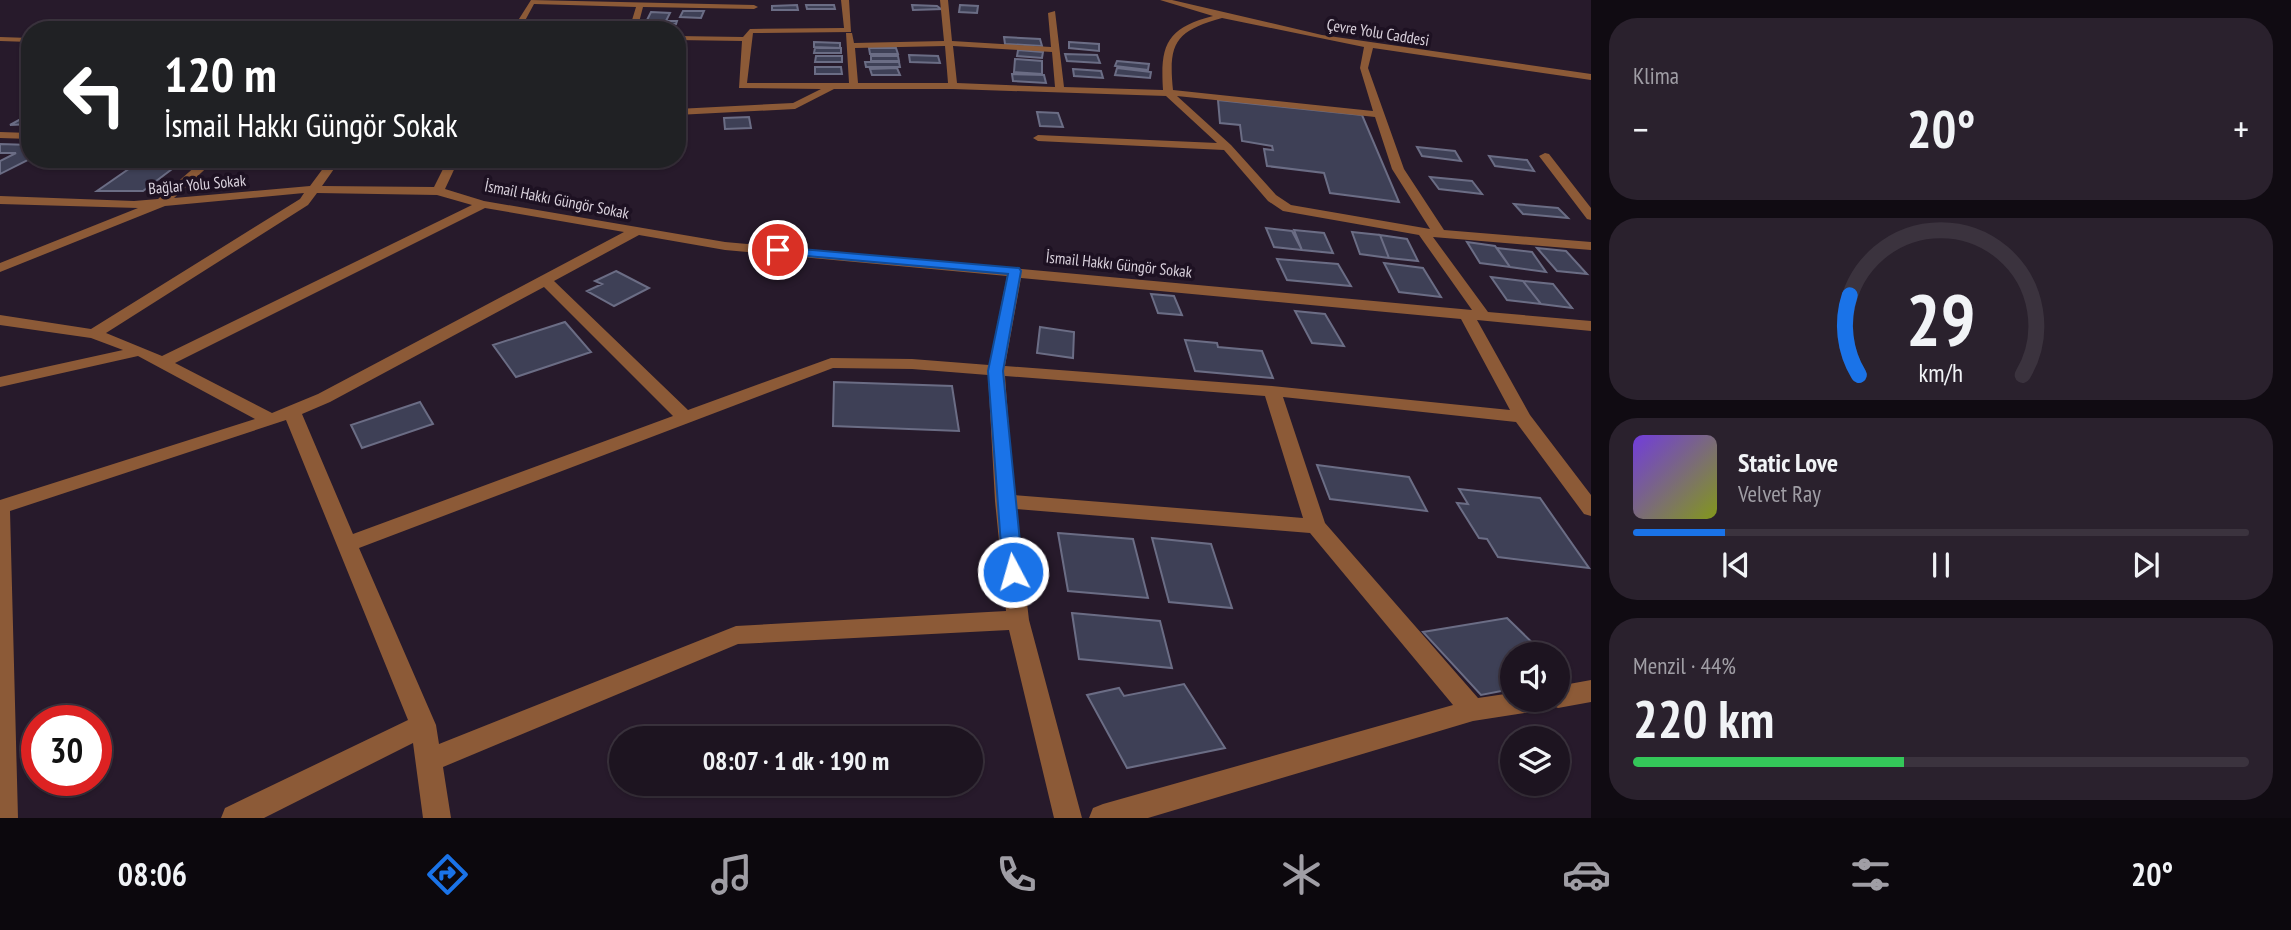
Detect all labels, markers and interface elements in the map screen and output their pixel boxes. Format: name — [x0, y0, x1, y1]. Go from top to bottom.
street label: Çevre Yolu Caddesi — [1325, 14, 1431, 50]
text: 120 m — [164, 42, 277, 106]
icon: left — [49, 49, 140, 140]
text: Klima — [1633, 61, 1679, 90]
text: 20° — [1907, 95, 1975, 162]
text: İsmail Hakkı Güngör Sokak — [164, 104, 458, 146]
text: − — [1633, 104, 1649, 153]
text: + — [2233, 104, 2249, 153]
street label: Bağlar Yolu Sokak — [147, 170, 247, 198]
street label: İsmail Hakkı Güngör Sokak — [483, 175, 632, 223]
pin — [748, 220, 808, 280]
icon: arrive — [759, 231, 797, 269]
street label: İsmail Hakkı Güngör Sokak — [1045, 246, 1194, 282]
text: 29 — [1906, 271, 1976, 365]
text: km/h — [1919, 357, 1963, 389]
text: Static Love — [1738, 446, 1838, 479]
text: Velvet Ray — [1738, 479, 1821, 508]
position arrow — [976, 535, 1050, 609]
icon: previous — [1717, 546, 1755, 584]
icon: pause — [1922, 546, 1960, 584]
icon: next — [2127, 546, 2165, 584]
map controls — [1500, 642, 1570, 796]
button: sound — [1500, 642, 1570, 712]
text: Menzil · 44% — [1633, 651, 1736, 680]
text: 220 km — [1633, 685, 1774, 752]
speed limit sign: 30 — [21, 705, 112, 796]
button: layers — [1500, 726, 1570, 796]
text: 08:07 · 1 dk · 190 m — [703, 744, 889, 777]
icon: directions — [423, 850, 472, 899]
icon: music — [707, 850, 756, 899]
icon: phone — [992, 850, 1041, 899]
icon: climate — [1277, 850, 1326, 899]
icon: car — [1562, 850, 1611, 899]
icon: filters — [1846, 850, 1895, 899]
text: 08:06 — [118, 853, 187, 895]
text: 20° — [2131, 853, 2173, 895]

